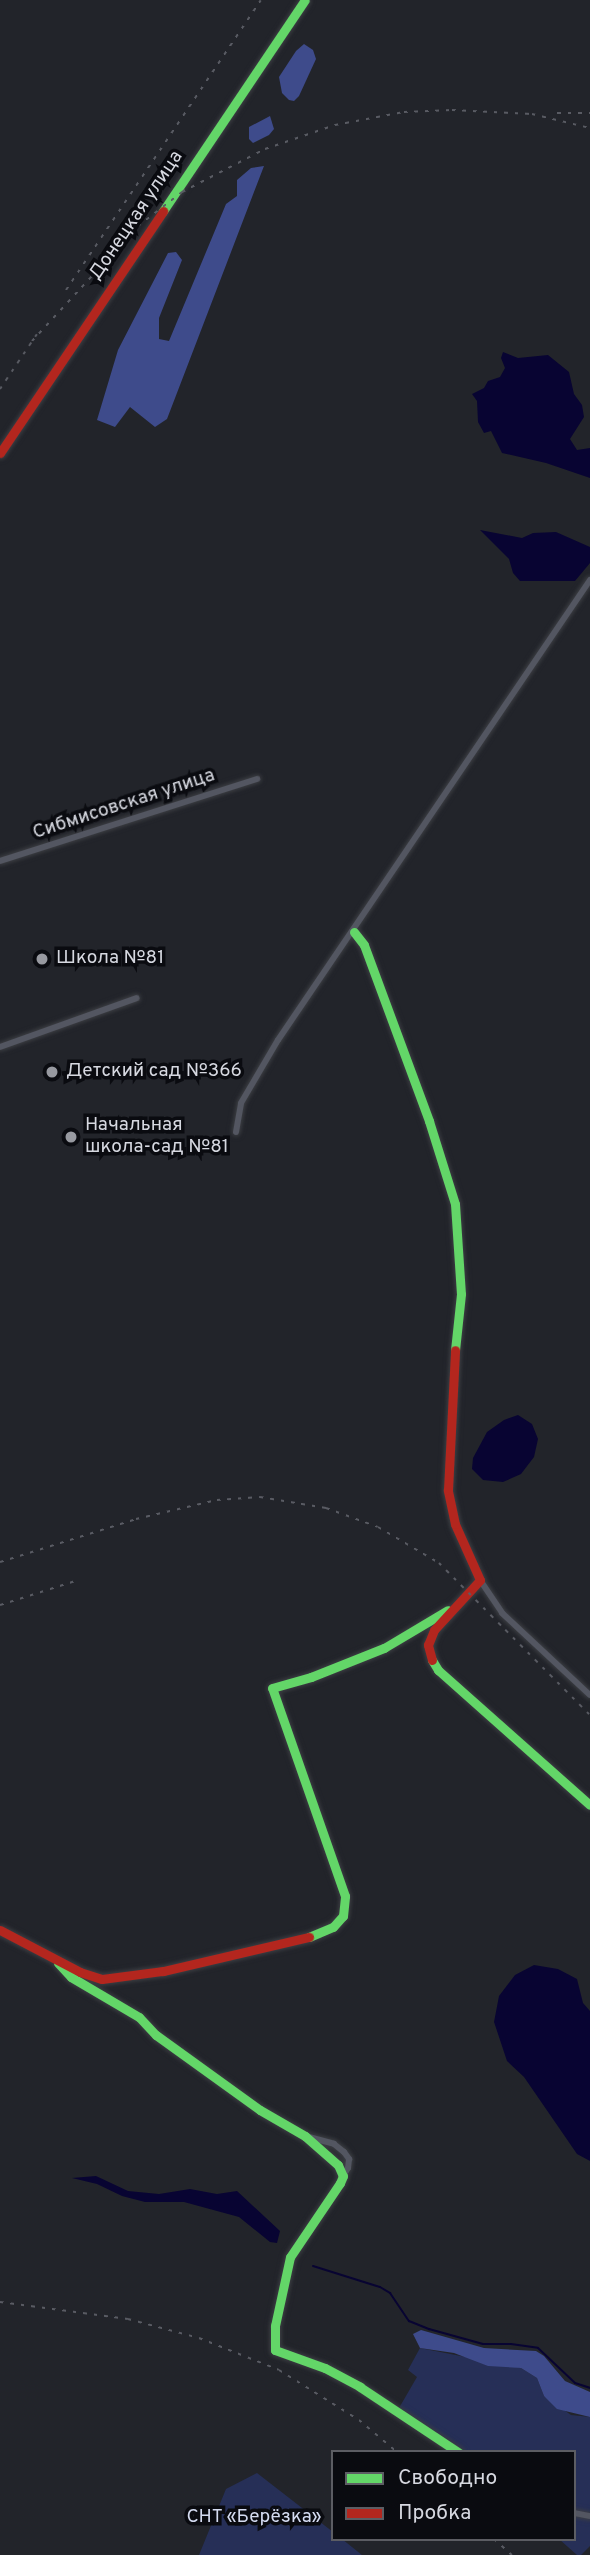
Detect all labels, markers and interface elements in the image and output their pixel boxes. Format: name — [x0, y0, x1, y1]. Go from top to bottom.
street label: Донецкая улица — [85, 147, 189, 285]
street label: Сибмисовская улица — [30, 765, 218, 845]
place label: Школа №81 — [56, 948, 164, 970]
marker: Школа №81 — [34, 951, 50, 967]
place label: Детский сад №366 — [66, 1061, 242, 1083]
marker: Детский сад №366 — [44, 1064, 60, 1080]
place label: Начальная школа-сад №81 — [85, 1115, 229, 1159]
marker: Начальная школа-сад №81 — [63, 1129, 79, 1145]
legend — [331, 2450, 576, 2541]
text: Свободно — [398, 2465, 497, 2492]
text: Пробка — [398, 2500, 471, 2527]
park label: СНТ «Берёзка» — [186, 2507, 322, 2529]

